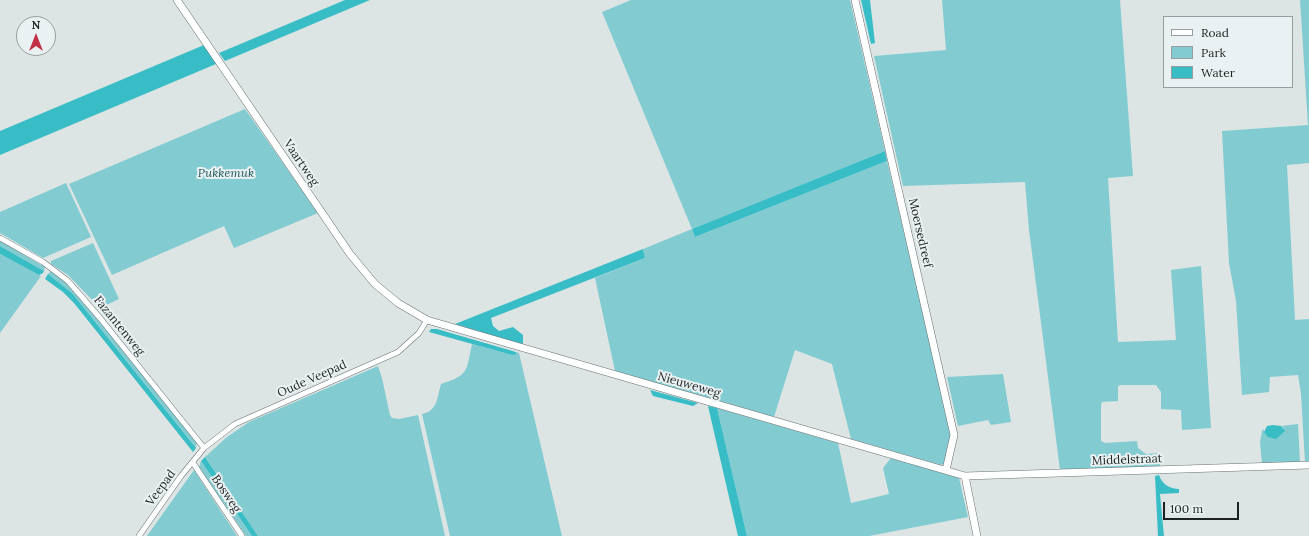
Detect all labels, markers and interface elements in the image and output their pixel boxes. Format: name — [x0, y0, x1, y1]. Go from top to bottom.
north arrow — [16, 16, 56, 56]
legend — [1163, 16, 1293, 88]
text: N — [32, 18, 40, 32]
text: Road — [1201, 25, 1229, 40]
text: Park — [1201, 45, 1226, 60]
text: Water — [1201, 65, 1235, 80]
street label: Vaartweg — [280, 137, 322, 189]
park label: Pukkemuk — [198, 167, 254, 181]
street label: Moersedreef — [905, 197, 935, 269]
street label: Fazantenweg — [91, 293, 147, 359]
street label: Oude Veepad — [275, 357, 349, 401]
street label: Nieuweweg — [656, 369, 722, 401]
street label: Middelstraat — [1091, 452, 1163, 468]
street label: Veepad — [143, 467, 179, 509]
street label: Bosweg — [208, 472, 244, 516]
scale bar — [1165, 494, 1241, 520]
text: 100 m — [1170, 501, 1203, 516]

